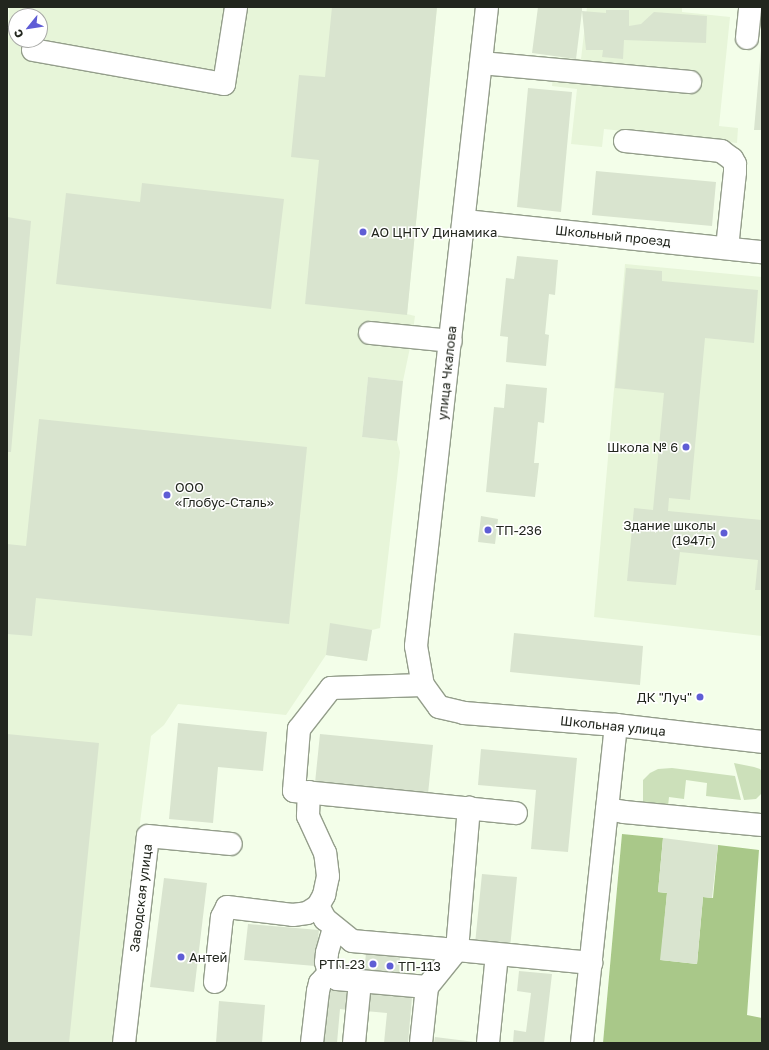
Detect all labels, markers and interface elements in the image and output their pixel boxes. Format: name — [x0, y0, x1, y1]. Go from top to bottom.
north arrow — [8, 8, 48, 48]
text: С — [10, 27, 26, 40]
street label: Школьный проезд — [554, 222, 672, 250]
place label: АО ЦНТУ Динамика — [371, 224, 497, 240]
marker: АО ЦНТУ Динамика — [358, 227, 368, 237]
street label: улица Чкалова — [434, 325, 460, 421]
place label: Школа № 6 — [607, 439, 678, 455]
marker: Школа № 6 — [681, 442, 691, 452]
place label: ООО «Глобус-Сталь» — [175, 480, 274, 511]
marker: ООО «Глобус-Сталь» — [162, 490, 172, 500]
place label: Здание школы (1947г) — [623, 518, 716, 549]
place label: ТП-236 — [496, 522, 542, 538]
marker: ТП-236 — [483, 525, 493, 535]
marker: Здание школы (1947г) — [719, 528, 729, 538]
place label: ДК "Луч" — [637, 689, 692, 705]
marker: ДК "Луч" — [695, 692, 705, 702]
street label: Школьная улица — [559, 713, 667, 739]
street label: Заводская улица — [127, 843, 155, 953]
place label: Антей — [189, 949, 227, 965]
marker: Антей — [176, 952, 186, 962]
place label: РТП-23 — [319, 956, 365, 972]
place label: ТП-113 — [398, 958, 441, 974]
marker: РТП-23 — [368, 959, 378, 969]
marker: ТП-113 — [385, 961, 395, 971]

